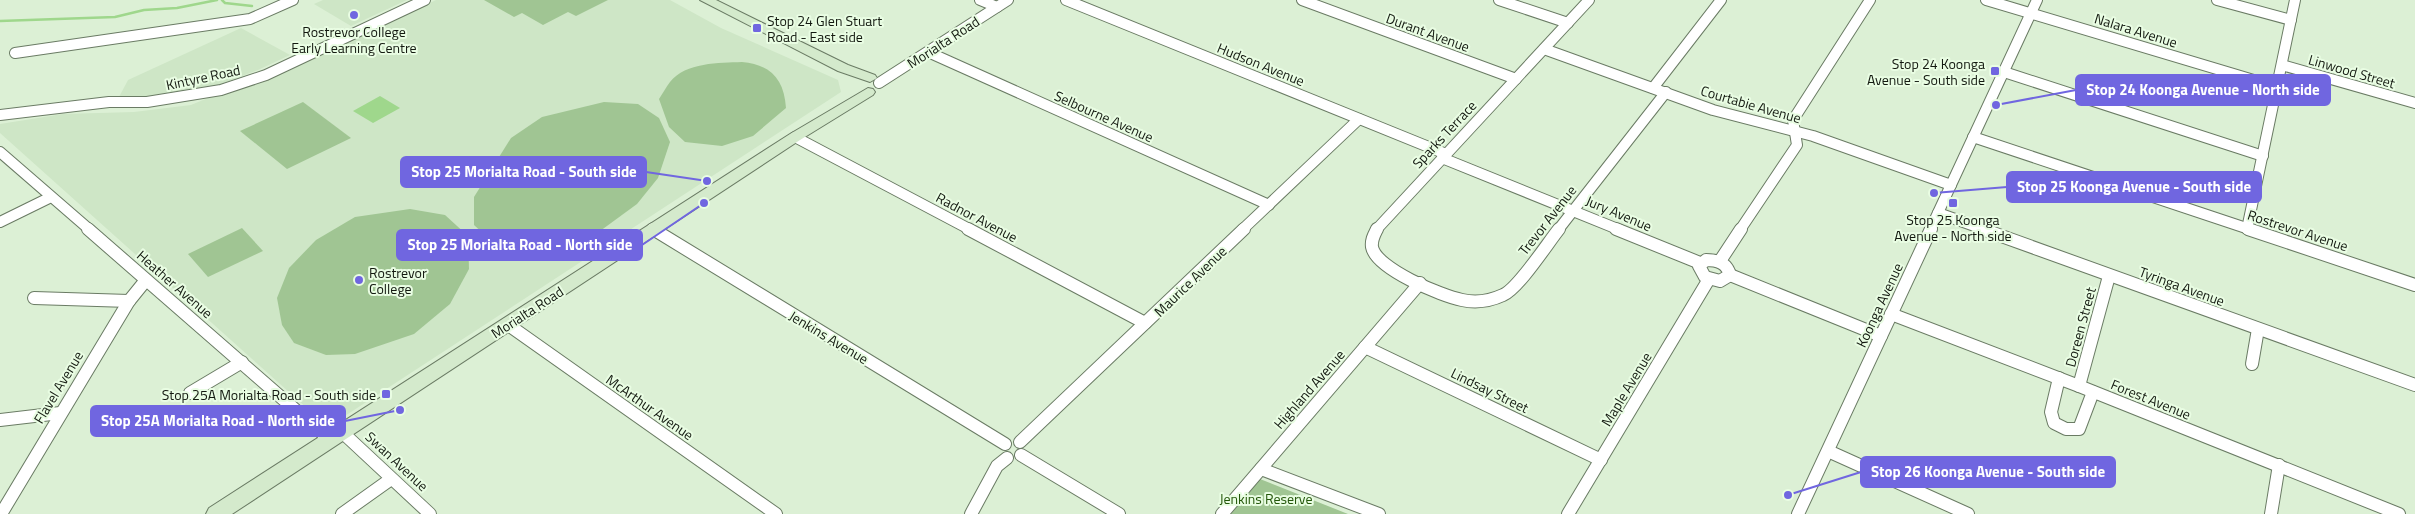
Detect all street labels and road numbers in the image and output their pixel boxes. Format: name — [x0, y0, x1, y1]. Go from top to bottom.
street label: Durant Avenue — [1383, 7, 1473, 57]
street label: Nalara Avenue — [2092, 7, 2180, 53]
street label: Morialta Road — [903, 11, 983, 73]
street label: Hudson Avenue — [1214, 37, 1308, 91]
street label: Linwood Street — [2306, 49, 2398, 93]
street label: Kintyre Road — [164, 59, 242, 95]
street label: Courtabie Avenue — [1698, 80, 1804, 128]
street label: Selbourne Avenue — [1051, 85, 1157, 147]
street label: Sparks Terrace — [1407, 95, 1481, 173]
street label: Trevor Avenue — [1513, 181, 1581, 259]
street label: Radnor Avenue — [932, 187, 1022, 247]
street label: Jury Avenue — [1583, 190, 1655, 236]
street label: Rostrevor Avenue — [2245, 204, 2351, 256]
street label: Maurice Avenue — [1149, 241, 1231, 321]
street label: Heather Avenue — [132, 245, 218, 323]
street label: Koonga Avenue — [1850, 259, 1908, 351]
street label: Tyringa Avenue — [2136, 261, 2228, 311]
street label: Morialta Road — [487, 281, 567, 343]
street label: Doreen Street — [2059, 285, 2101, 369]
street label: Jenkins Avenue — [785, 305, 873, 369]
street label: Highland Avenue — [1269, 345, 1349, 433]
street label: Flavel Avenue — [28, 347, 88, 427]
street label: Maple Avenue — [1596, 348, 1656, 430]
street label: Lindsay Street — [1448, 362, 1532, 418]
street label: McArthur Avenue — [602, 369, 698, 445]
street label: Forest Avenue — [2108, 373, 2194, 425]
street label: Swan Avenue — [361, 426, 433, 496]

